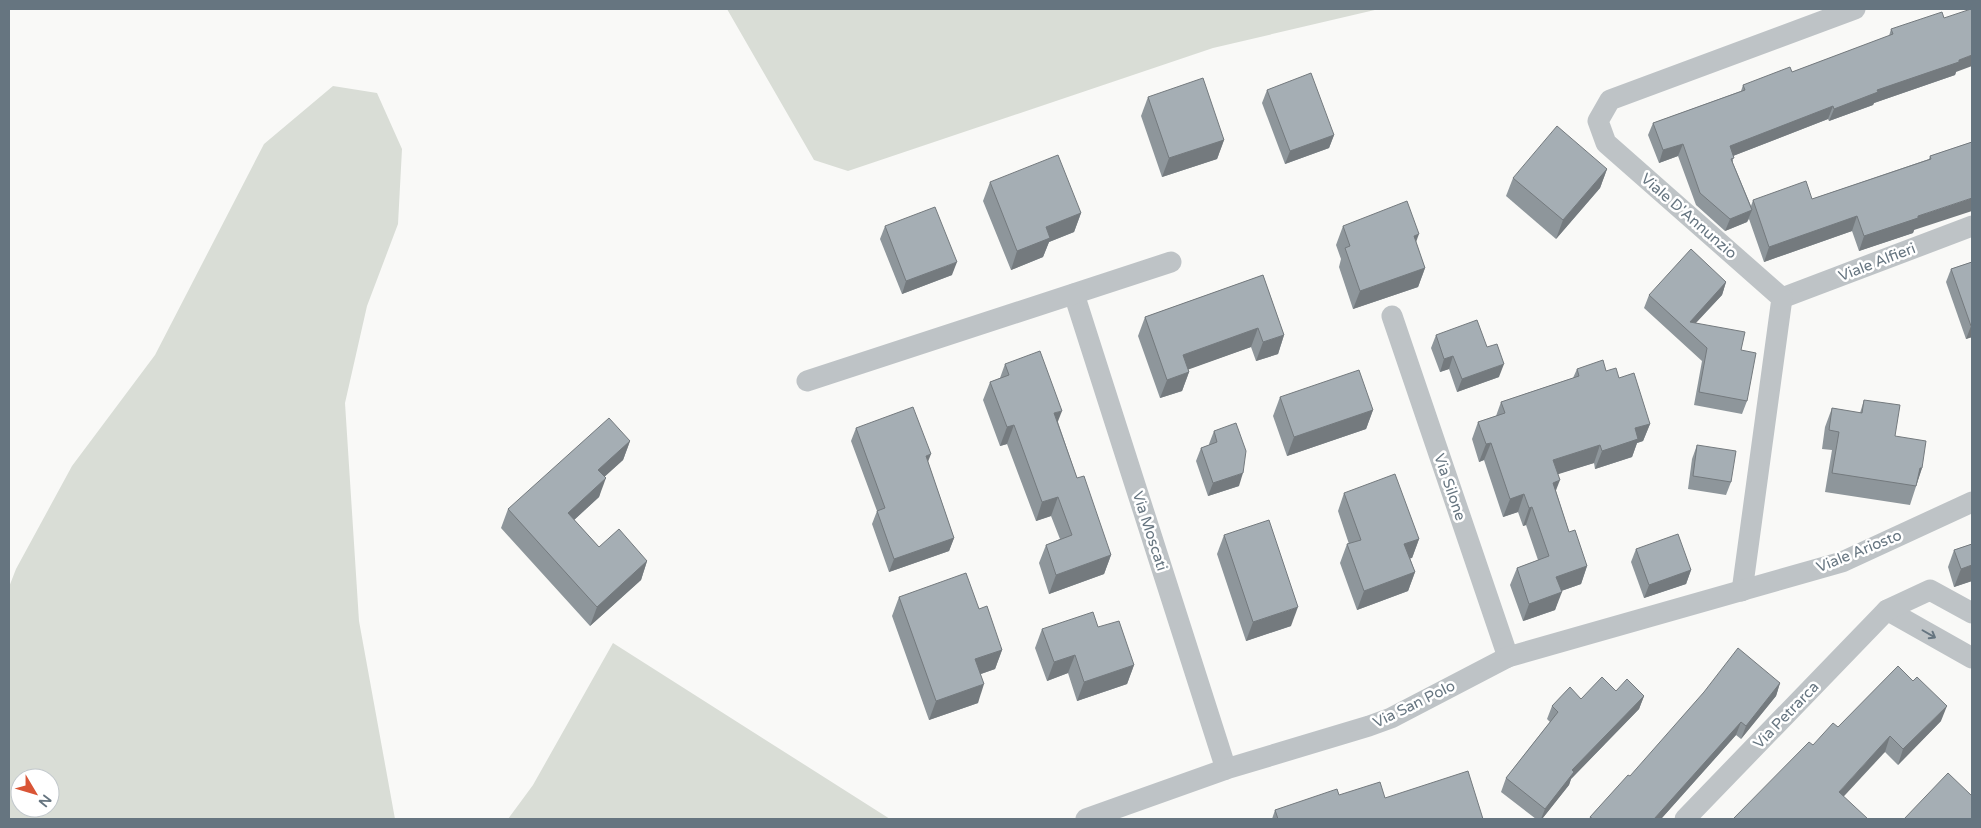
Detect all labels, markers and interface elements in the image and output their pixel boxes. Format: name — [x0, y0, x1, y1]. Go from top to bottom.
street label: Viale D'Annunzio — [1637, 169, 1741, 263]
street label: Viale Alfieri — [1836, 239, 1918, 285]
street label: Via Silone — [1430, 451, 1470, 523]
street label: Via Moscati — [1129, 489, 1171, 573]
street label: Viale Ariosto — [1814, 526, 1904, 576]
one-way arrow — [1922, 630, 1936, 640]
street label: Via San Polo — [1370, 676, 1458, 732]
street label: Via Petrarca — [1749, 678, 1823, 752]
north arrow — [10, 768, 60, 818]
text: N — [35, 791, 55, 810]

